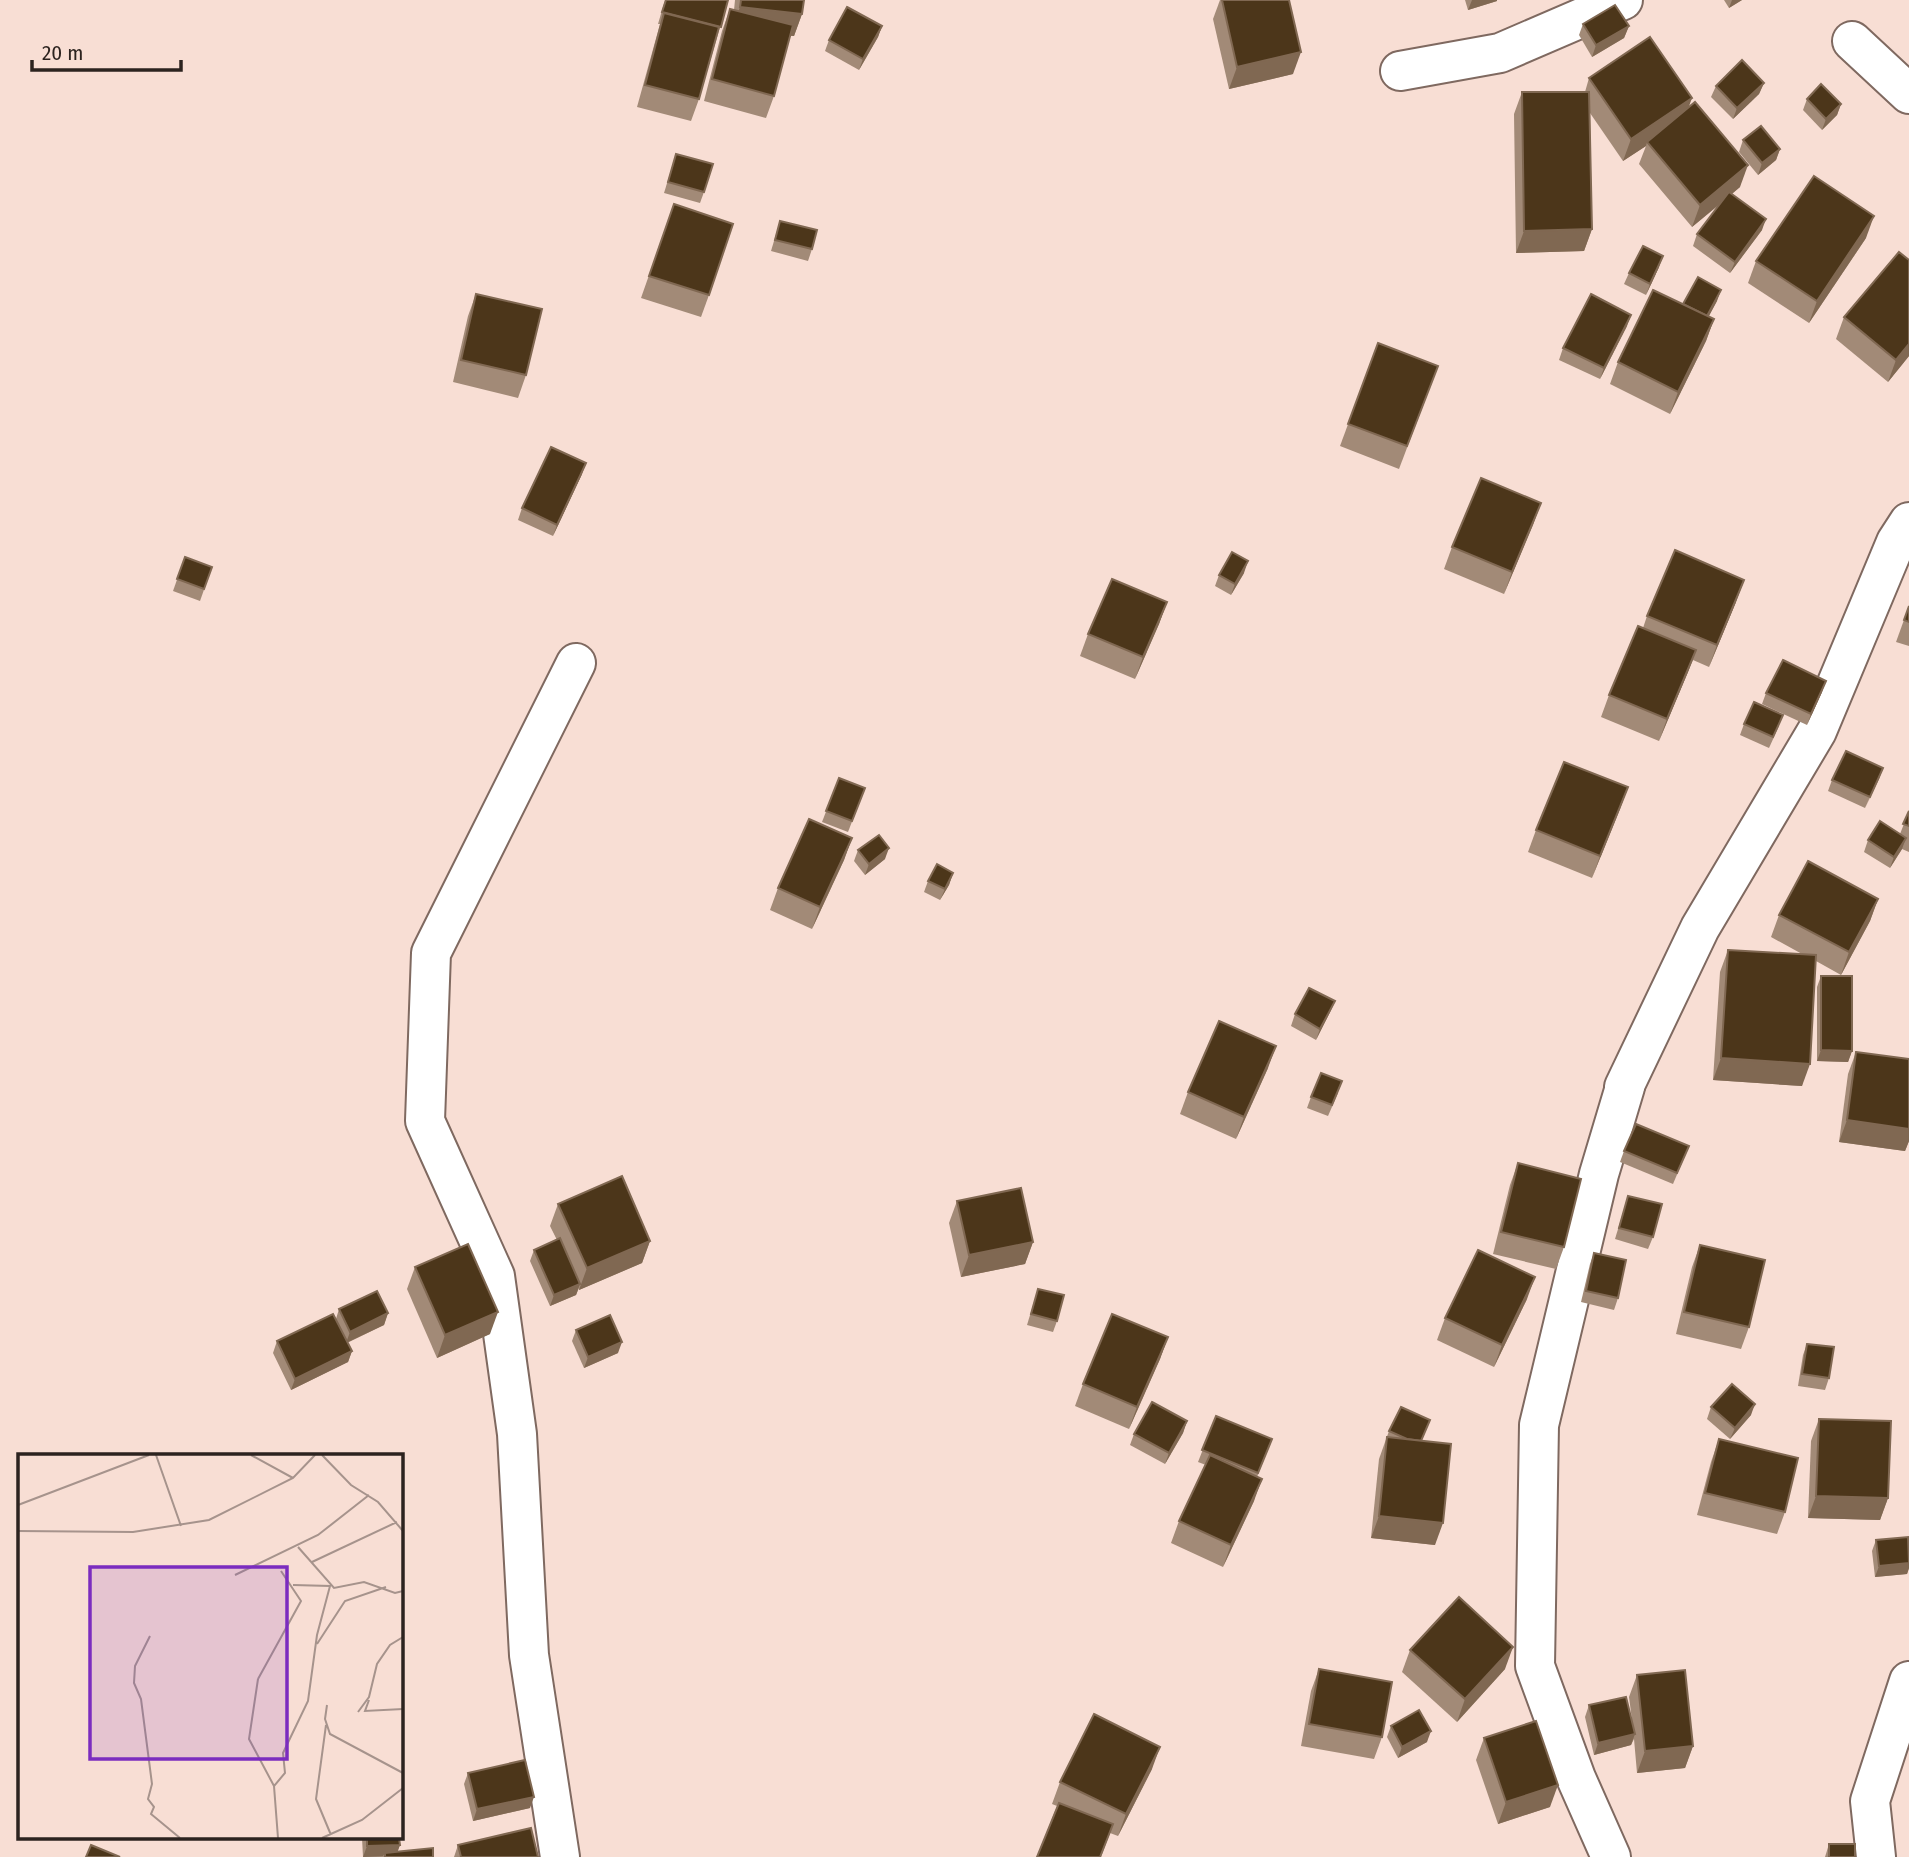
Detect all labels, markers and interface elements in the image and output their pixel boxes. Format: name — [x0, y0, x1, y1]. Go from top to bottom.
scale bar — [32, 28, 180, 72]
text: 20 m — [42, 40, 83, 66]
inset map — [18, 1454, 402, 1840]

